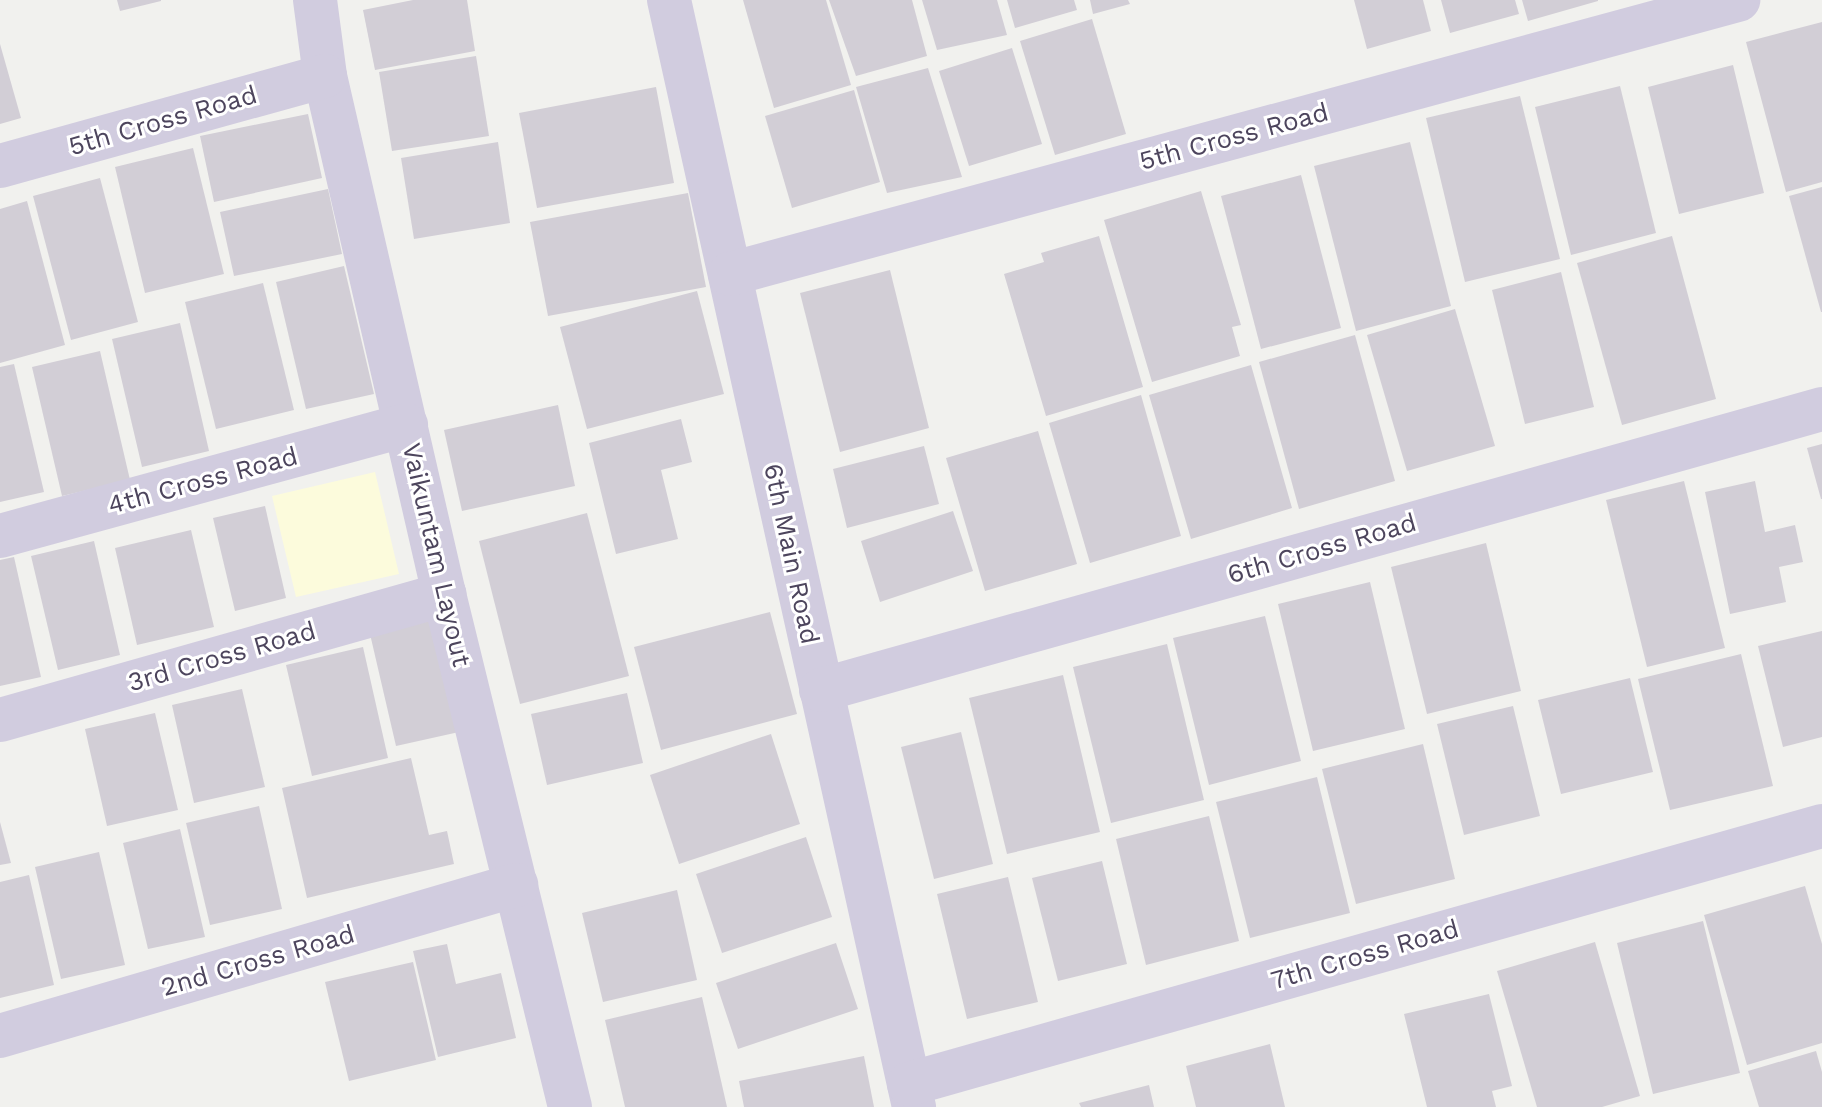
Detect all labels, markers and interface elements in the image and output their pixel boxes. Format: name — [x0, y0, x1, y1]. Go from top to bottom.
street label: 5th Cross Road — [65, 79, 261, 163]
street label: 5th Cross Road — [1136, 97, 1332, 177]
street label: Vaikuntam Layout — [395, 440, 477, 670]
street label: 4th Cross Road — [105, 441, 301, 521]
street label: 6th Main Road — [757, 461, 825, 647]
street label: 6th Cross Road — [1224, 507, 1420, 591]
street label: 3rd Cross Road — [125, 615, 319, 699]
street label: 7th Cross Road — [1268, 913, 1462, 997]
street label: 2nd Cross Road — [158, 918, 358, 1004]

